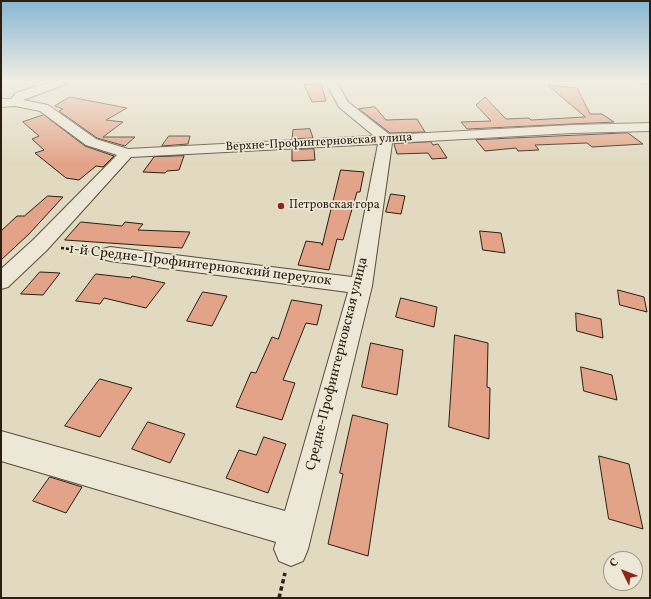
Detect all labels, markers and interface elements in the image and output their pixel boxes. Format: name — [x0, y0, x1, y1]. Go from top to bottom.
street label: Верхне-Профинтерновская улица — [225, 131, 413, 155]
place label: Петровская гора — [289, 199, 380, 213]
marker: Петровская гора — [276, 201, 286, 211]
street label: 1-й Средне-Профинтерновский переулок — [68, 242, 332, 290]
street label: Средне-Профинтерновская улица — [303, 255, 373, 473]
north arrow — [603, 551, 643, 591]
text: С — [607, 555, 622, 571]

